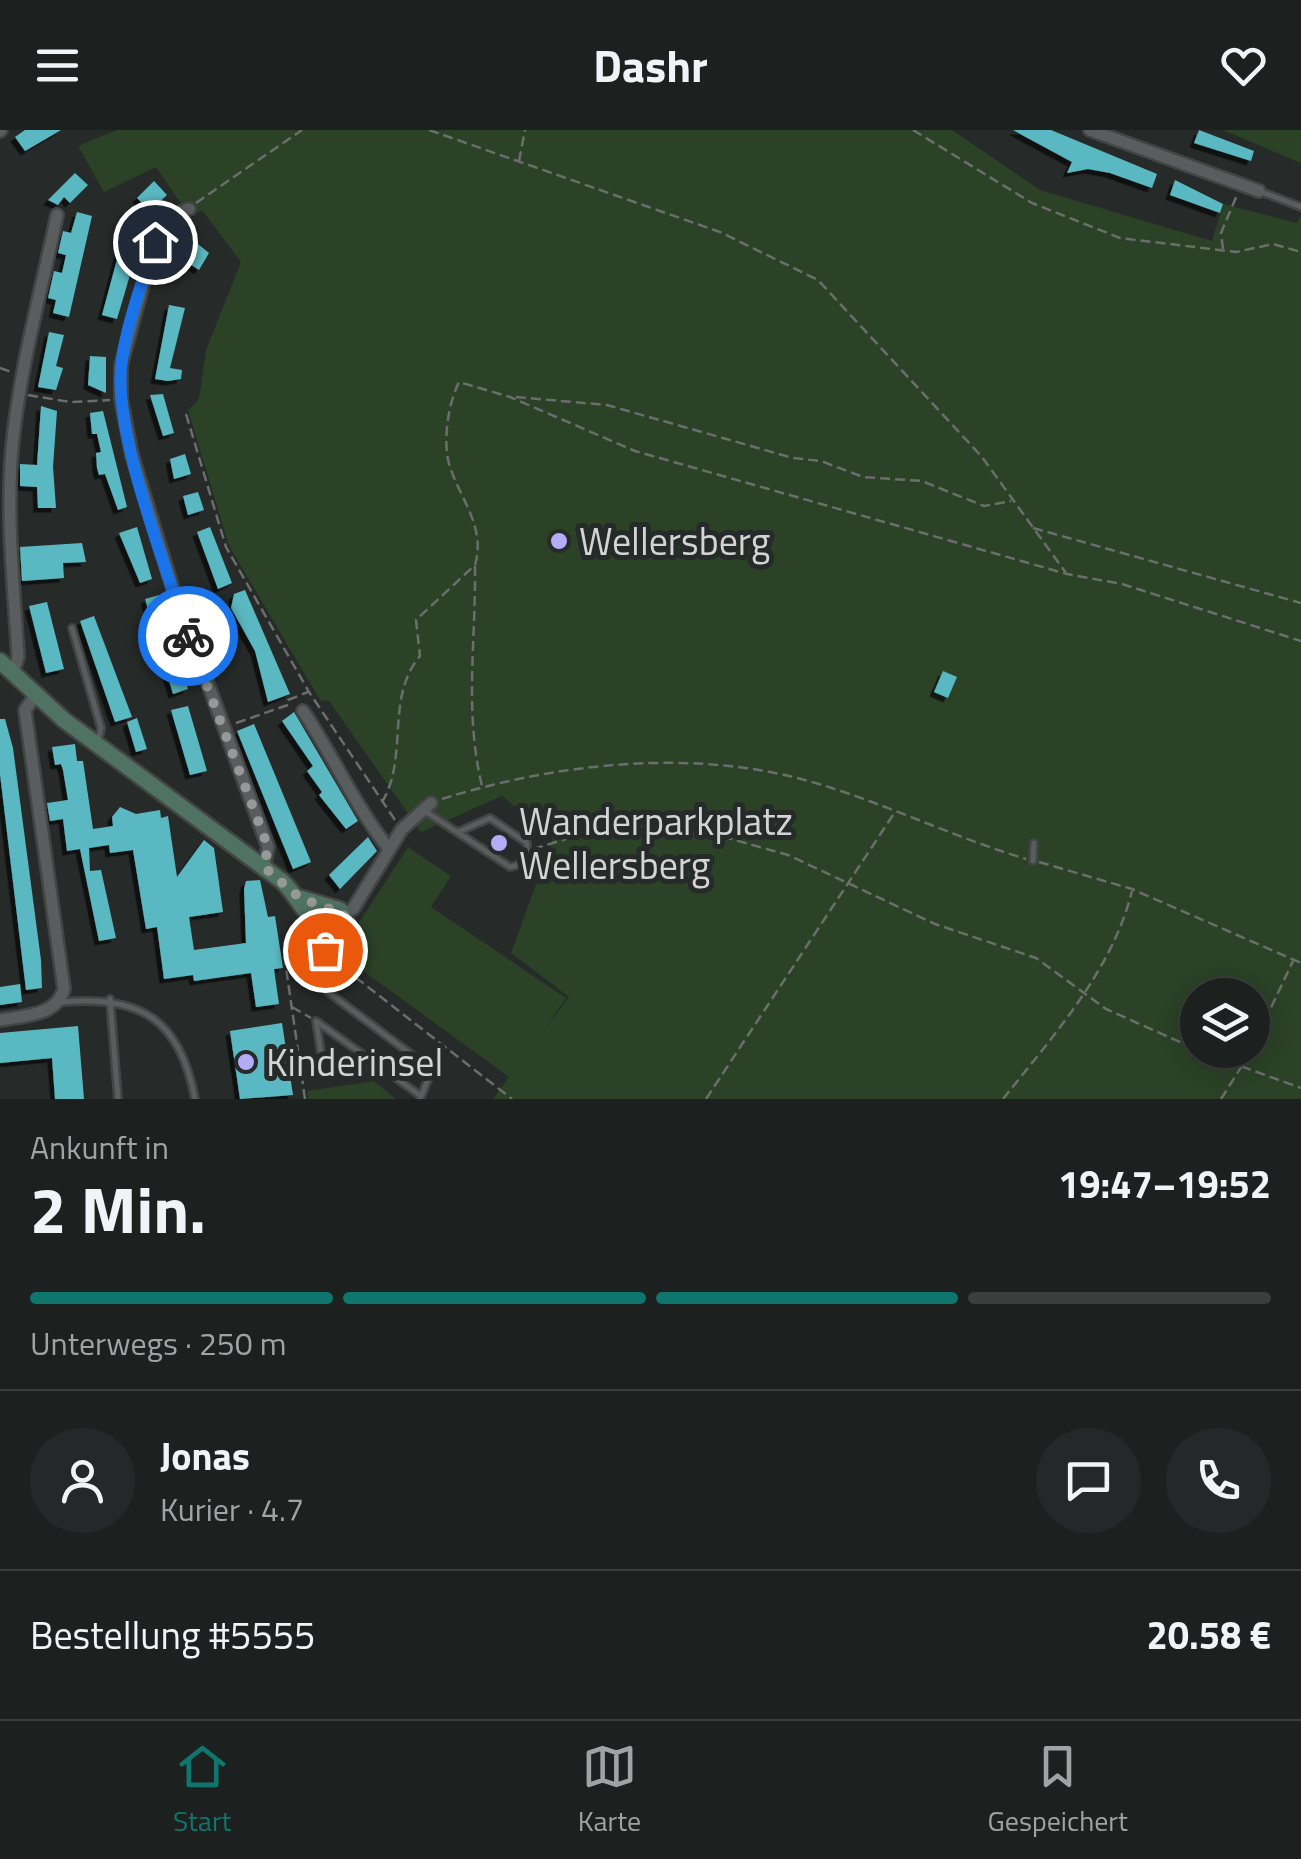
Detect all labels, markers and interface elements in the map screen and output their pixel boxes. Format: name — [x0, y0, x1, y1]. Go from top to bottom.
text: Dashr — [593, 31, 708, 99]
icon: menu — [30, 38, 85, 93]
icon: heart — [1216, 38, 1271, 93]
pin — [113, 200, 198, 285]
icon: home — [128, 215, 183, 270]
place label: Wellersberg — [579, 512, 770, 570]
marker: Wellersberg — [548, 530, 570, 552]
courier — [138, 586, 238, 686]
icon: bike — [161, 609, 216, 664]
place label: Wanderparkplatz Wellersberg — [519, 792, 793, 894]
marker: Wanderparkplatz Wellersberg — [488, 832, 510, 854]
pin — [283, 908, 368, 993]
icon: bag — [298, 923, 353, 978]
map controls — [1180, 978, 1270, 1068]
button: layers — [1180, 978, 1270, 1068]
place label: Kinderinsel — [266, 1033, 443, 1091]
marker: Kinderinsel — [235, 1051, 257, 1073]
text: Ankunft in — [30, 1123, 169, 1171]
text: 19:47–19:52 — [1058, 1155, 1271, 1213]
text: 2 Min. — [30, 1159, 206, 1258]
text: Unterwegs · 250 m — [30, 1319, 286, 1367]
text: Jonas — [160, 1427, 250, 1485]
button: person — [30, 1428, 135, 1533]
button: chat — [1036, 1428, 1141, 1533]
button: phone — [1166, 1428, 1271, 1533]
text: Kurier · 4.7 — [160, 1485, 304, 1533]
text: Bestellung #5555 — [30, 1606, 315, 1664]
text: 20.58 € — [1147, 1606, 1271, 1664]
tab: Start — [173, 1739, 231, 1842]
tab: Karte — [578, 1739, 641, 1842]
tab: Gespeichert — [988, 1739, 1128, 1842]

